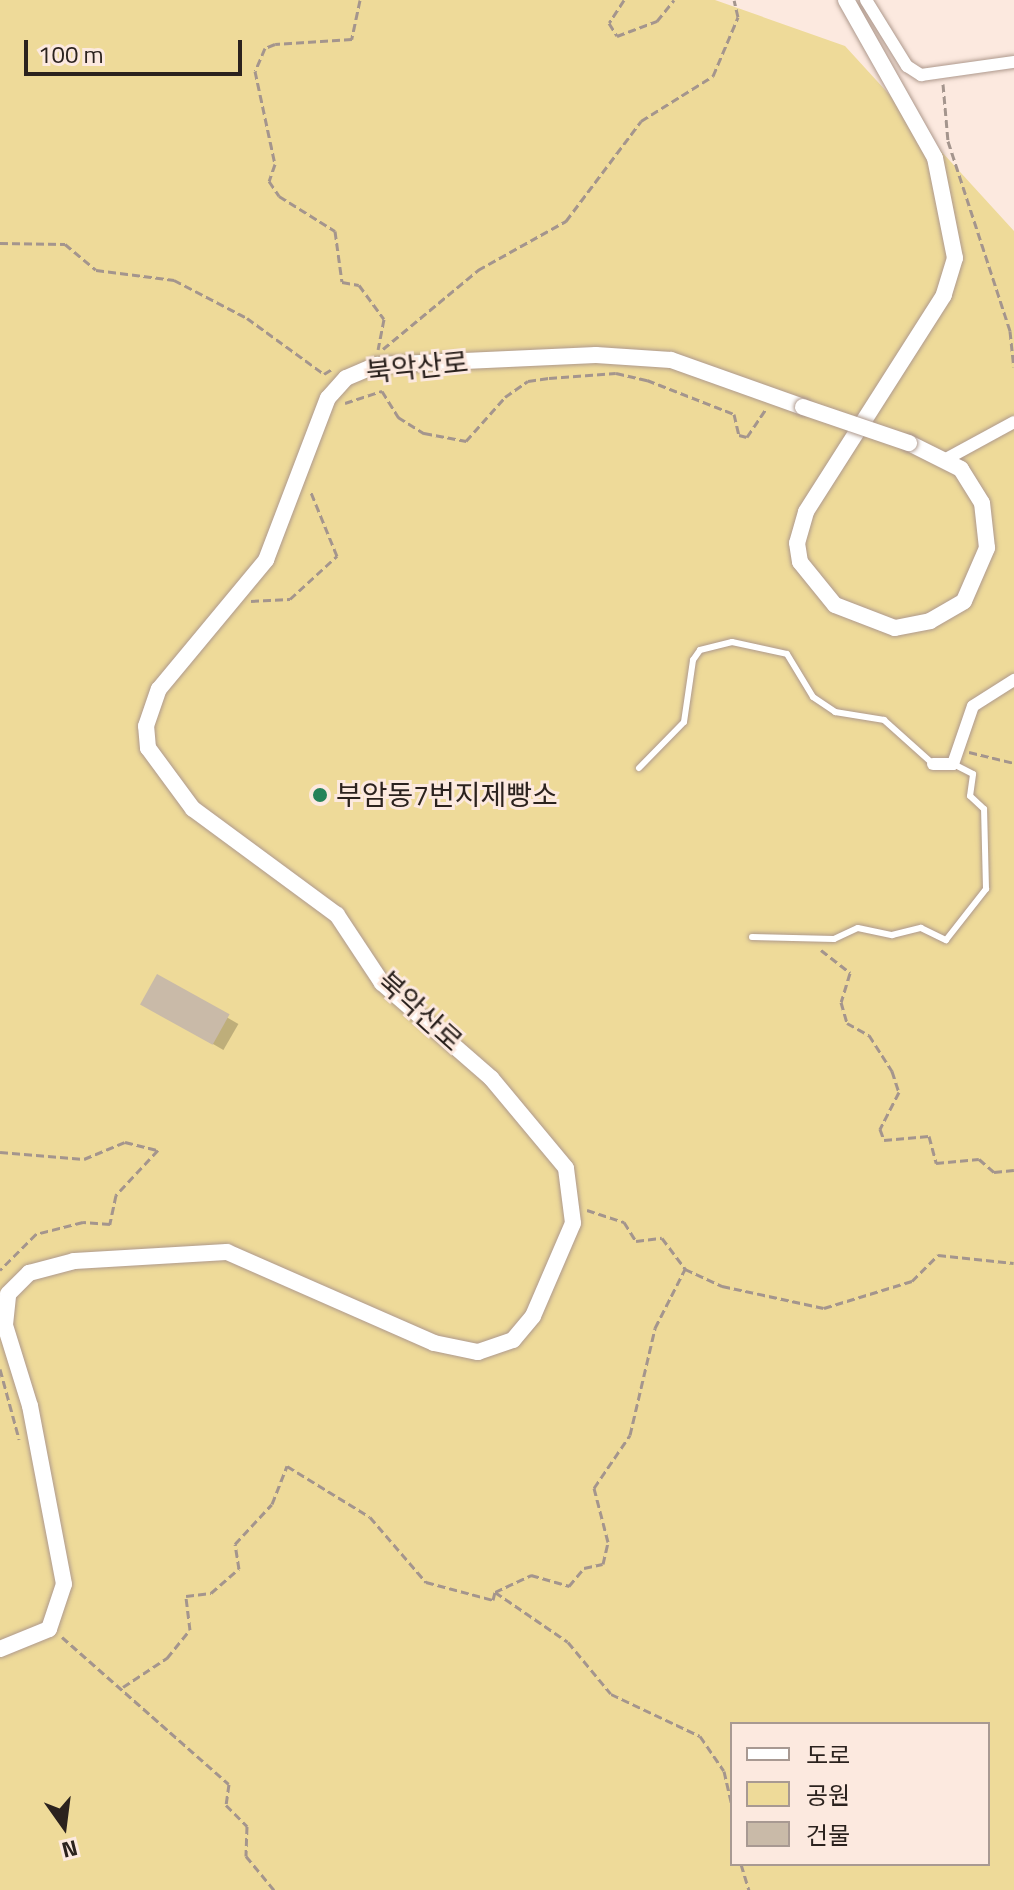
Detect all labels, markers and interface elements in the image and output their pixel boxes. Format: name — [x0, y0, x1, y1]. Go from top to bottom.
scale bar — [28, 24, 246, 74]
text: 100 m — [38, 36, 104, 72]
street label: 북악산로 — [364, 345, 470, 389]
place label: 부암동7번지제빵소 — [336, 778, 558, 812]
marker: 부암동7번지제빵소 — [311, 786, 329, 804]
street label: 북악산로 — [370, 964, 470, 1058]
legend — [730, 1722, 990, 1866]
text: 도로 — [806, 1737, 850, 1773]
text: 공원 — [806, 1777, 850, 1813]
north arrow — [24, 1786, 104, 1866]
text: 건물 — [806, 1817, 850, 1853]
text: N — [58, 1831, 81, 1868]

